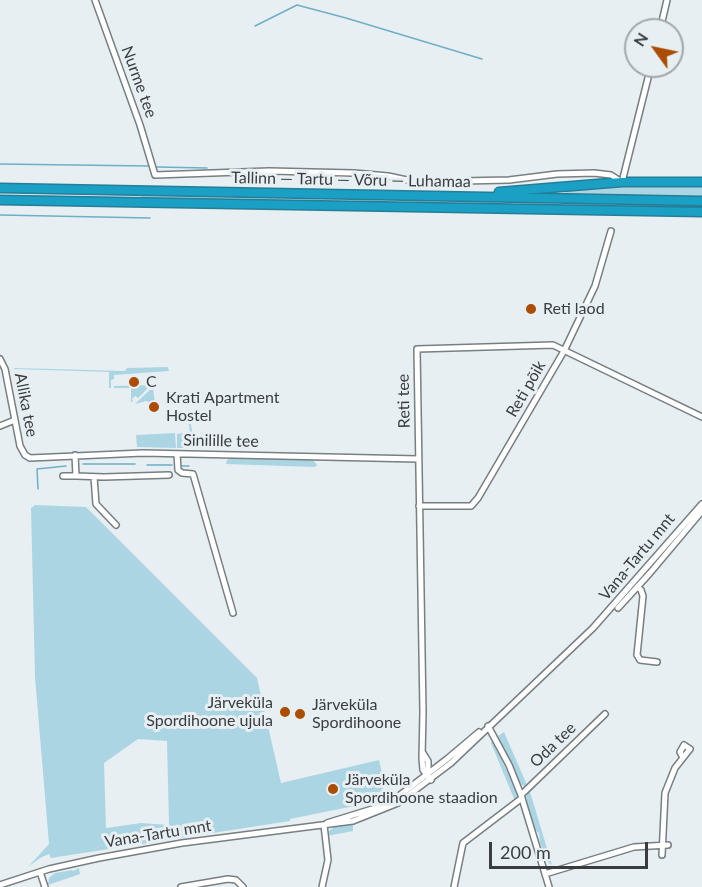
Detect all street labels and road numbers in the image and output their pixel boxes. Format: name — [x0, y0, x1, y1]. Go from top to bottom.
street label: Nurme tee — [117, 43, 161, 121]
street label: Tallinn — Tartu — Võru — Luhamaa — [231, 168, 471, 192]
street label: Reti põik — [502, 357, 550, 421]
street label: Allika tee — [10, 371, 42, 439]
street label: Reti tee — [394, 374, 414, 428]
street label: Sinilille tee — [183, 431, 259, 451]
street label: Vana-Tartu mnt — [595, 510, 679, 604]
street label: Oda tee — [526, 719, 580, 771]
street label: Vana-Tartu mnt — [103, 816, 213, 852]

